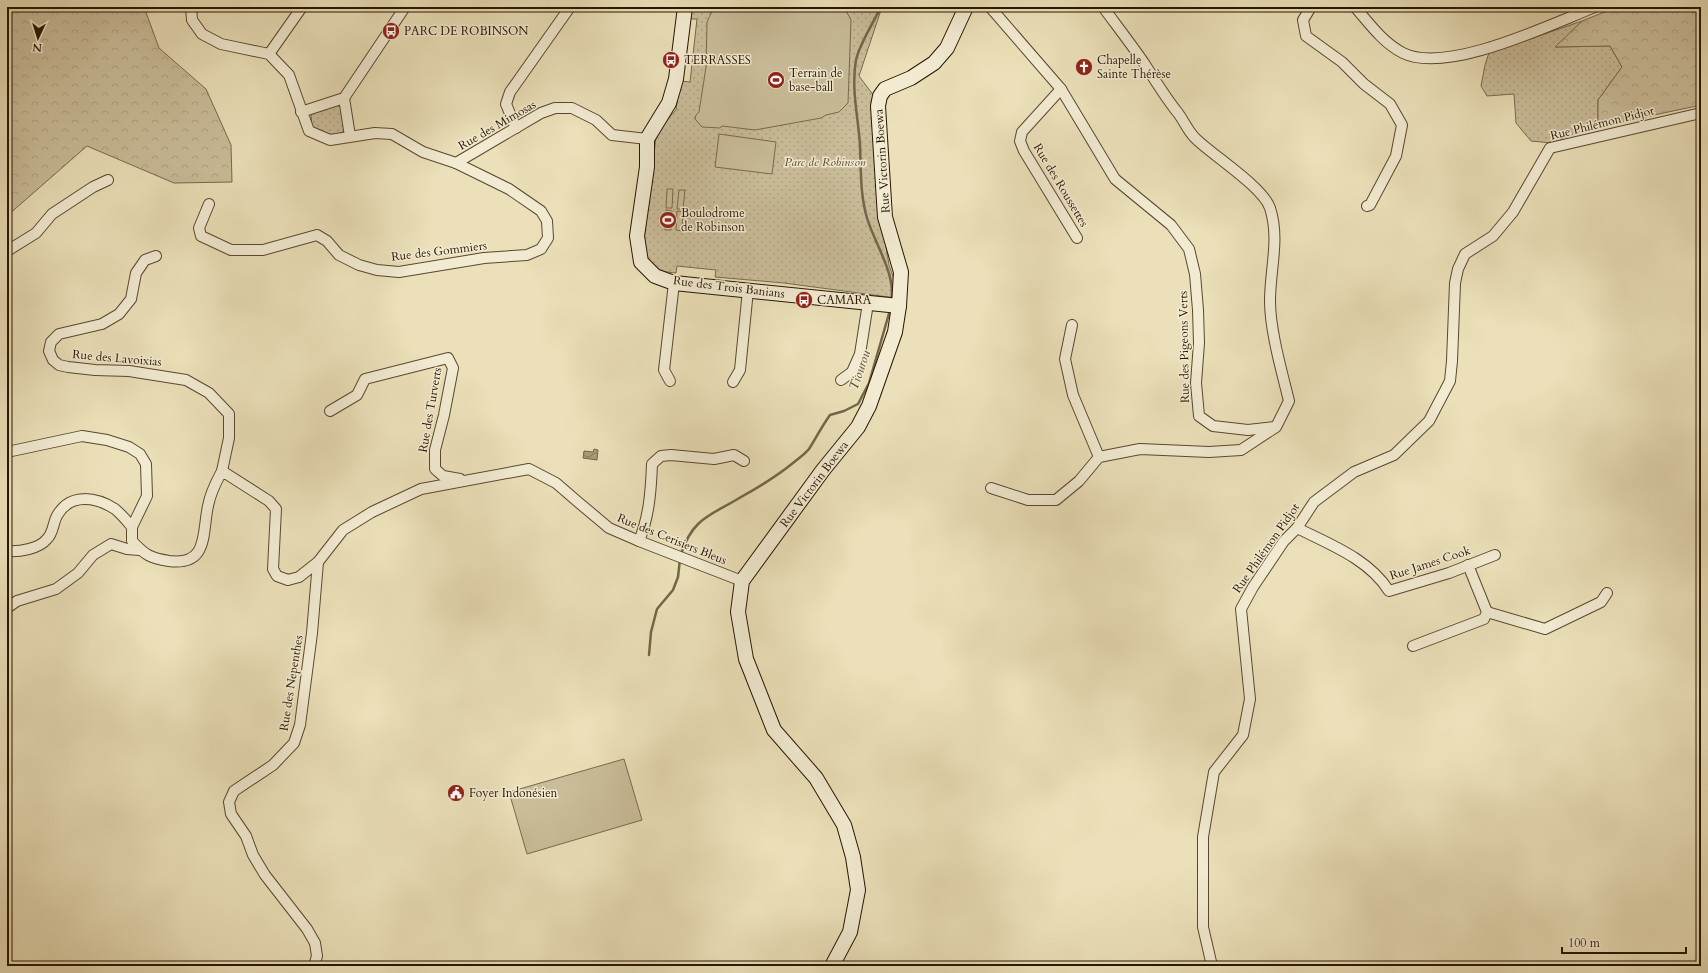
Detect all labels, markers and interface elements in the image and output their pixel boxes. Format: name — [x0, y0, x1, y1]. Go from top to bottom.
north arrow — [18, 18, 58, 58]
bus stop icon: PARC DE ROBINSON — [381, 21, 401, 41]
place label: PARC DE ROBINSON — [404, 23, 529, 39]
text: N — [32, 40, 43, 55]
bus stop icon: TERRASSES — [661, 50, 681, 70]
place label: TERRASSES — [684, 52, 751, 68]
place label: Chapelle Sainte Thérèse — [1097, 52, 1171, 82]
church icon: Chapelle Sainte Thérèse — [1074, 57, 1094, 77]
place label: Terrain de base-ball — [789, 65, 842, 95]
sports icon: Terrain de base-ball — [766, 70, 786, 90]
street label: Rue des Mimosas — [455, 96, 539, 154]
street label: Rue Philémon Pidjot — [1548, 102, 1656, 144]
street label: Rue Victorin Boewa — [870, 108, 894, 214]
street label: Rue des Roussettes — [1030, 140, 1092, 230]
park label: Parc de Robinson — [784, 154, 866, 170]
place label: Boulodrome de Robinson — [681, 205, 745, 235]
sports icon: Boulodrome de Robinson — [658, 210, 678, 230]
street label: Rue des Gommiers — [390, 237, 488, 265]
street label: Rue des Trois Banians — [672, 272, 786, 302]
bus stop icon: CAMARA — [794, 290, 814, 310]
street label: Rue des Pigeons Verts — [1175, 291, 1193, 403]
place label: CAMARA — [817, 292, 872, 308]
street label: Rue des Lavoixias — [72, 346, 162, 370]
water label: Tiourou — [845, 347, 875, 392]
street label: Rue des Turverts — [415, 366, 445, 454]
street label: Rue Victorin Boewa — [776, 437, 852, 530]
street label: Rue Philémon Pidjot — [1229, 500, 1303, 596]
street label: Rue des Cerisiers Bleus — [615, 510, 729, 568]
street label: Rue James Cook — [1387, 542, 1473, 584]
street label: Rue des Nepenthes — [276, 634, 306, 732]
public building icon: Foyer Indonésien — [446, 783, 466, 803]
place label: Foyer Indonésien — [469, 785, 558, 801]
scale bar — [1562, 929, 1686, 955]
text: 100 m — [1568, 935, 1601, 951]

